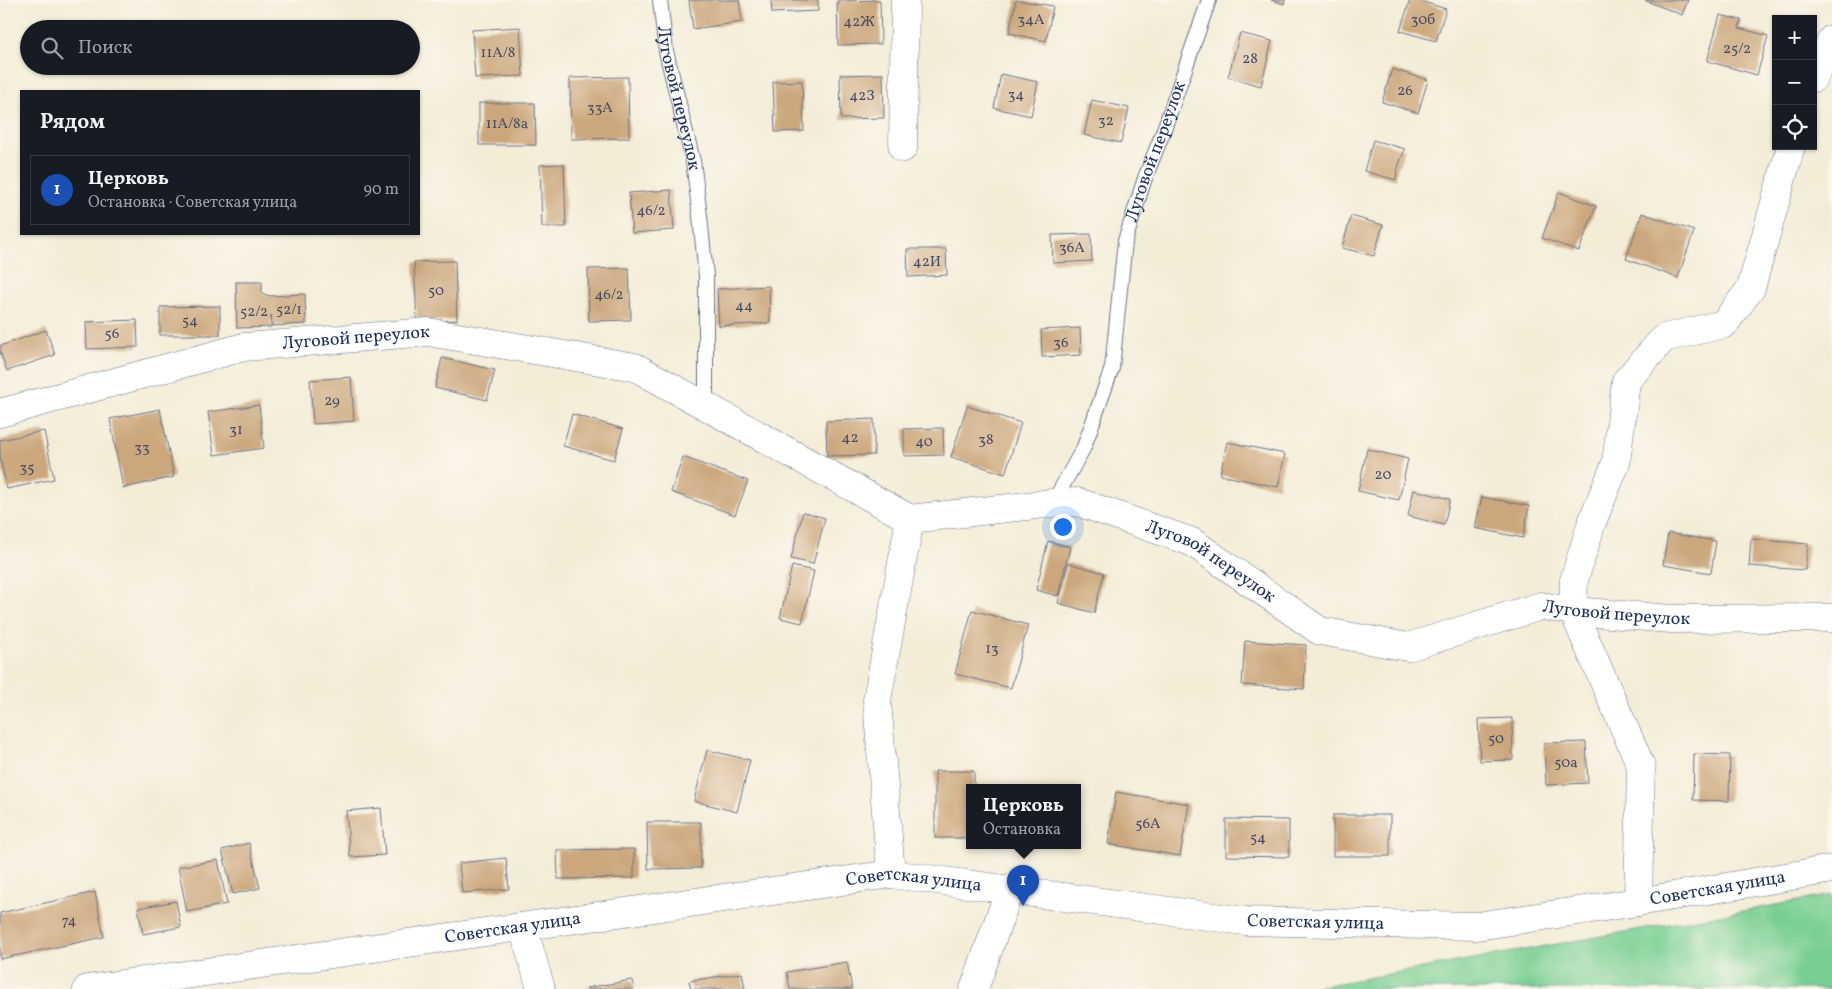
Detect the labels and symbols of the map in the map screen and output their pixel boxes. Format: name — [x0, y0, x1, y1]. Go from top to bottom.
house number: 34А — [1017, 10, 1045, 31]
house number: 30б — [1411, 10, 1435, 31]
house number: 42Ж — [843, 12, 875, 33]
street label: Луговой переулок — [651, 24, 707, 172]
house number: 25/2 — [1723, 39, 1751, 60]
house number: 11А/8 — [481, 43, 515, 64]
house number: 28 — [1242, 49, 1258, 70]
street label: Луговой переулок — [1119, 78, 1192, 225]
house number: 26 — [1397, 81, 1413, 102]
house number: 34 — [1008, 85, 1024, 106]
house number: 42З — [849, 86, 875, 107]
house number: 33А — [587, 98, 613, 119]
house number: 32 — [1098, 111, 1114, 132]
house number: 11А/8а — [486, 114, 528, 135]
house number: 46/2 — [636, 201, 666, 222]
house number: 36А — [1059, 238, 1085, 259]
house number: 42И — [913, 252, 941, 273]
house number: 50 — [428, 281, 444, 302]
house number: 46/2 — [594, 285, 624, 306]
house number: 44 — [735, 296, 753, 317]
house number: 52/1 — [276, 300, 302, 321]
house number: 52/2 — [240, 302, 268, 323]
house number: 54 — [182, 311, 198, 332]
street label: Луговой переулок — [281, 319, 431, 356]
house number: 56 — [105, 324, 119, 345]
house number: 36 — [1053, 333, 1069, 354]
house number: 29 — [324, 391, 340, 412]
house number: 31 — [229, 420, 243, 441]
house number: 42 — [841, 428, 859, 449]
house number: 38 — [978, 430, 994, 451]
house number: 40 — [915, 432, 933, 453]
house number: 33 — [134, 438, 150, 459]
house number: 35 — [20, 458, 34, 479]
house number: 20 — [1375, 465, 1391, 486]
your location — [1050, 514, 1076, 540]
street label: Луговой переулок — [1142, 514, 1281, 609]
street label: Луговой переулок — [1541, 594, 1690, 632]
house number: 13 — [985, 639, 999, 660]
house number: 50 — [1488, 729, 1504, 750]
house number: 50а — [1554, 753, 1578, 774]
house number: 56А — [1135, 814, 1161, 835]
house number: 54 — [1250, 828, 1266, 849]
street label: Советская улица — [844, 861, 983, 898]
pin: 1 — [1007, 865, 1039, 906]
street label: Советская улица — [1648, 865, 1787, 912]
street label: Советская улица — [443, 906, 582, 950]
street label: Советская улица — [1247, 909, 1385, 936]
house number: 74 — [62, 911, 76, 932]

